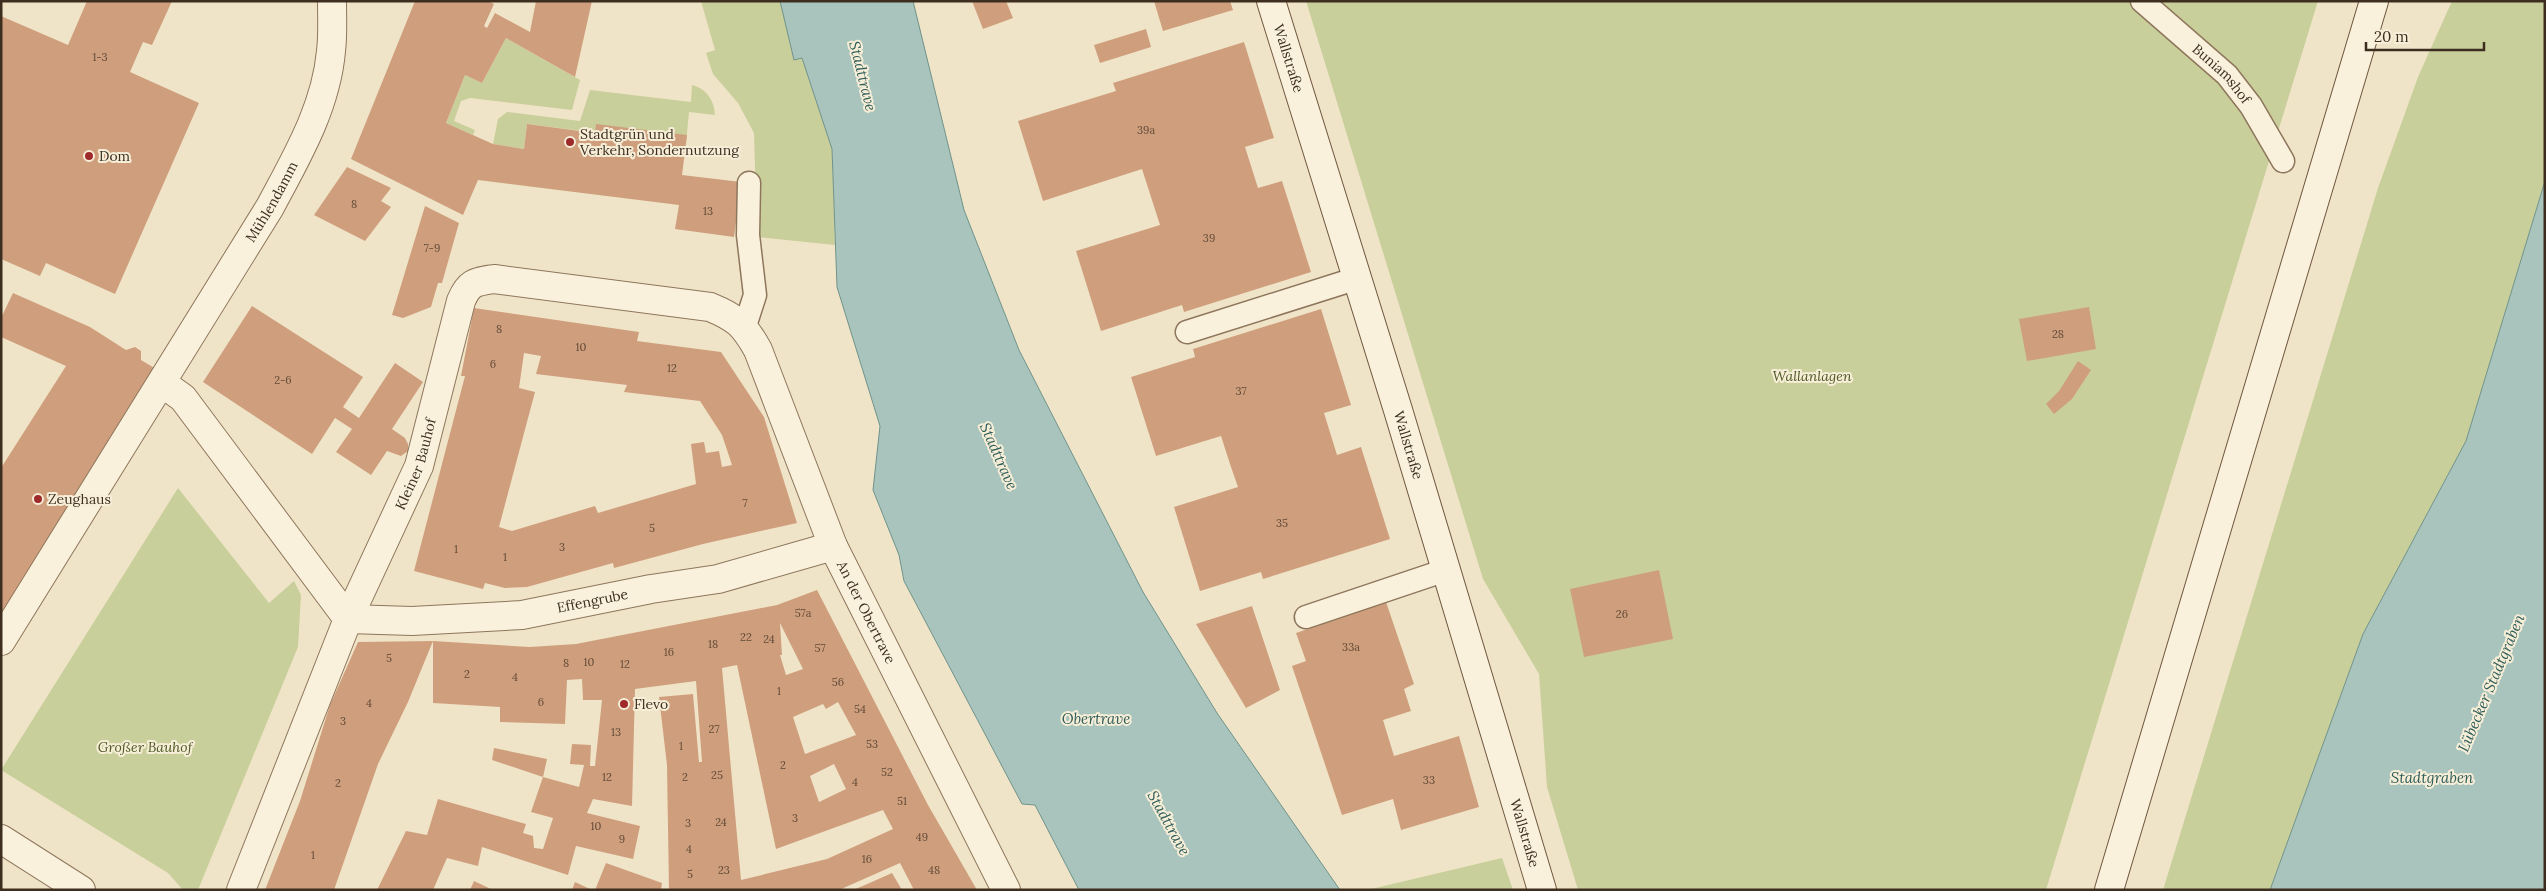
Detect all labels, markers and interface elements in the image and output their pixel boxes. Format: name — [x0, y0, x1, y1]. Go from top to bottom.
scale bar — [2366, 20, 2484, 52]
street label: Wallstraße — [1270, 22, 1308, 95]
text: 20 m — [2374, 27, 2409, 46]
water label: Stadttrave — [845, 39, 881, 113]
street label: Buniamshof — [2189, 40, 2256, 108]
house number: 1-3 — [92, 50, 108, 64]
house number: 39a — [1137, 123, 1155, 137]
place label: Stadtgrün und Verkehr, Sondernutzung — [579, 125, 739, 159]
marker: Stadtgrün und Verkehr, Sondernutzung — [564, 136, 576, 148]
place label: Dom — [99, 147, 131, 165]
marker: Dom — [83, 150, 95, 162]
street label: Mühlendamm — [241, 158, 302, 245]
house number: 8 — [351, 197, 357, 211]
house number: 13 — [703, 204, 713, 218]
house number: 39 — [1203, 231, 1215, 245]
house number: 7-9 — [424, 241, 440, 255]
house number: 8 — [496, 322, 502, 336]
house number: 28 — [2052, 327, 2064, 341]
house number: 10 — [576, 340, 587, 354]
house number: 6 — [490, 357, 496, 371]
house number: 12 — [667, 361, 677, 375]
park label: Wallanlagen — [1772, 367, 1852, 385]
house number: 2-6 — [274, 373, 292, 387]
house number: 37 — [1236, 384, 1246, 398]
street label: Wallstraße — [1390, 409, 1427, 482]
street label: Kleiner Bauhof — [391, 415, 440, 513]
water label: Stadttrave — [976, 420, 1022, 492]
place label: Zeughaus — [48, 490, 111, 508]
marker: Zeughaus — [32, 493, 44, 505]
house number: 7 — [742, 496, 748, 510]
house number: 35 — [1276, 516, 1288, 530]
house number: 5 — [649, 521, 655, 535]
house number: 3 — [559, 540, 565, 554]
house number: 1 — [454, 542, 458, 556]
house number: 1 — [503, 550, 507, 564]
street label: An der Obertrave — [832, 557, 900, 667]
street label: Effengrube — [555, 585, 630, 617]
house number: 57a — [795, 606, 812, 620]
house number: 26 — [1616, 607, 1628, 621]
water label: Lübecker Stadtgraben — [2453, 611, 2529, 755]
house number: 22 — [740, 630, 752, 644]
house number: 24 — [763, 632, 775, 646]
house number: 18 — [708, 637, 718, 651]
house number: 33a — [1342, 640, 1360, 654]
house number: 57 — [814, 641, 826, 655]
house number: 16 — [664, 645, 674, 659]
house number: 5 — [386, 651, 392, 665]
house number: 10 — [584, 655, 595, 669]
house number: 8 — [563, 656, 569, 670]
house number: 12 — [620, 657, 630, 671]
house number: 2 — [464, 667, 470, 681]
house number: 4 — [512, 670, 518, 684]
house number: 56 — [832, 675, 844, 689]
house number: 1 — [777, 684, 781, 698]
house number: 6 — [538, 695, 544, 709]
place label: Flevo — [634, 695, 668, 713]
house number: 4 — [366, 696, 372, 710]
marker: Flevo — [618, 698, 630, 710]
house number: 54 — [854, 702, 866, 716]
water label: Obertrave — [1062, 709, 1130, 728]
house number: 3 — [340, 714, 346, 728]
house number: 27 — [709, 722, 719, 736]
house number: 13 — [611, 725, 621, 739]
house number: 53 — [866, 737, 878, 751]
park label: Großer Bauhof — [98, 738, 194, 756]
house number: 1 — [679, 739, 683, 753]
house number: 2 — [780, 758, 786, 772]
house number: 52 — [881, 765, 893, 779]
house number: 25 — [711, 768, 723, 782]
water label: Stadtgraben — [2391, 768, 2474, 787]
house number: 12 — [602, 770, 612, 784]
house number: 2 — [682, 770, 688, 784]
house number: 33 — [1423, 773, 1435, 787]
house number: 4 — [852, 775, 858, 789]
house number: 2 — [335, 776, 341, 790]
water label: Stadttrave — [1143, 787, 1195, 859]
house number: 51 — [897, 794, 907, 808]
street label: Wallstraße — [1506, 797, 1544, 870]
house number: 3 — [792, 811, 798, 825]
house number: 24 — [715, 815, 727, 829]
house number: 3 — [685, 816, 691, 830]
house number: 10 — [591, 819, 602, 833]
house number: 49 — [916, 830, 928, 844]
house number: 9 — [619, 832, 625, 846]
house number: 4 — [686, 842, 692, 856]
house number: 1 — [311, 848, 315, 862]
house number: 16 — [862, 852, 872, 866]
house number: 23 — [718, 863, 730, 877]
house number: 48 — [928, 863, 940, 877]
house number: 5 — [687, 867, 693, 881]

